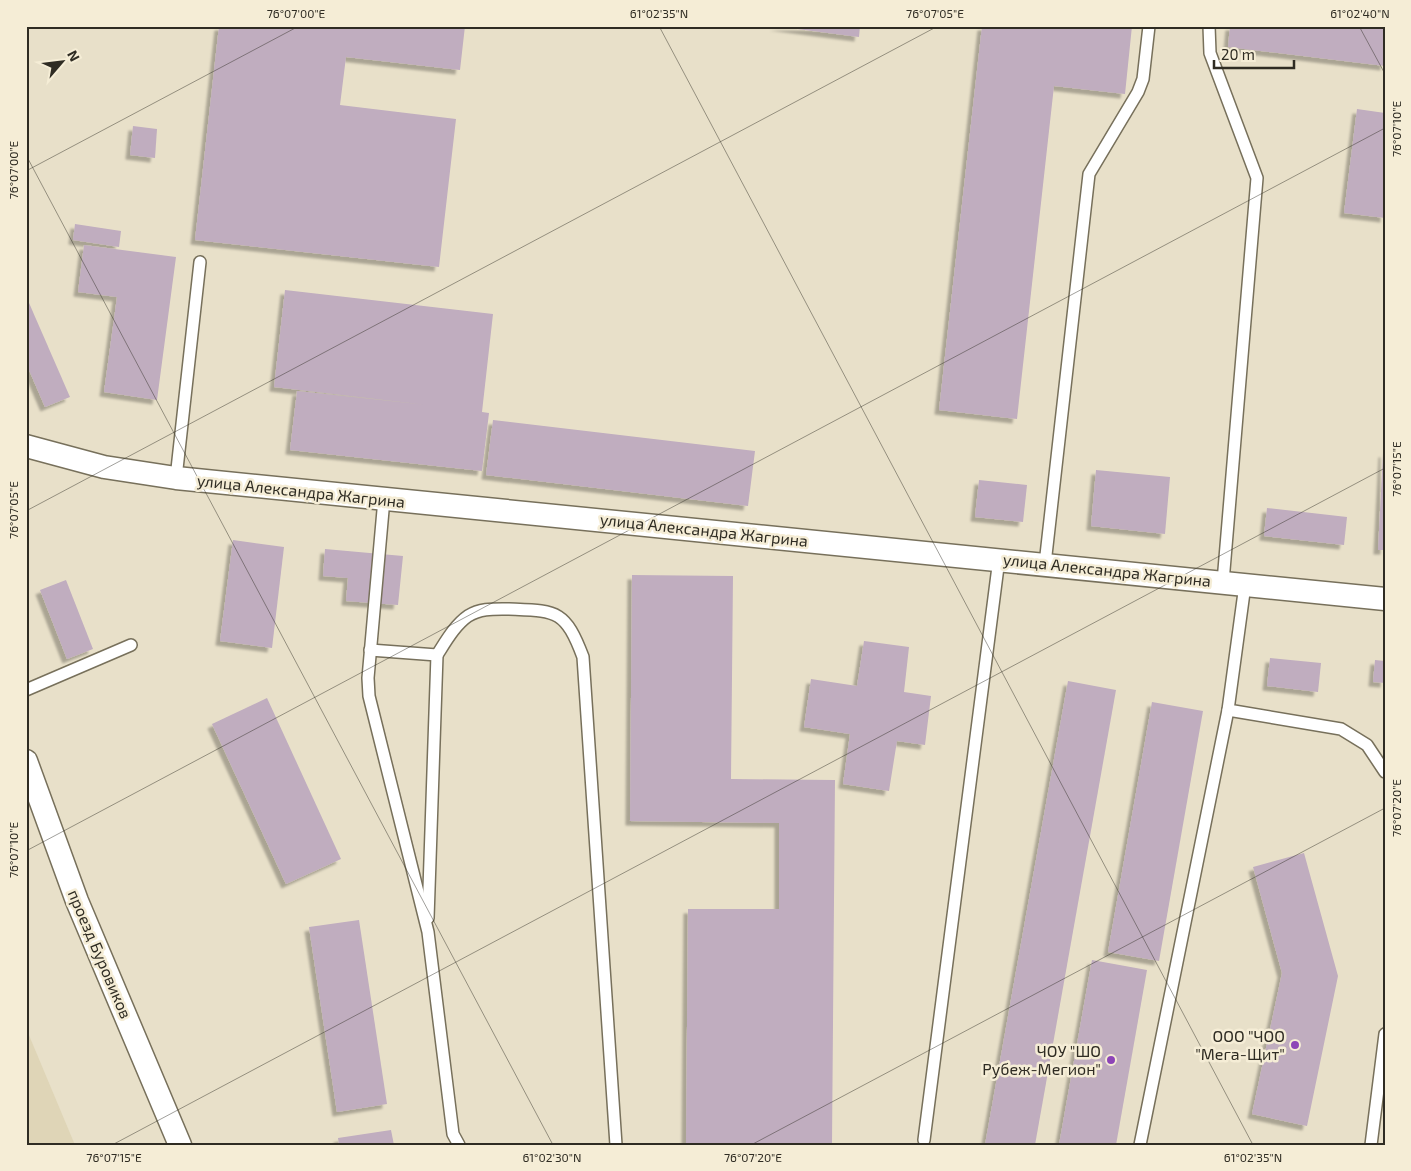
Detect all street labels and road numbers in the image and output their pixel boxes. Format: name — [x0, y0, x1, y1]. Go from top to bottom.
street label: улица Александра Жагрина — [196, 470, 406, 512]
street label: улица Александра Жагрина — [599, 509, 809, 551]
street label: улица Александра Жагрина — [1002, 549, 1212, 591]
street label: проезд Буровиков — [64, 886, 136, 1022]

